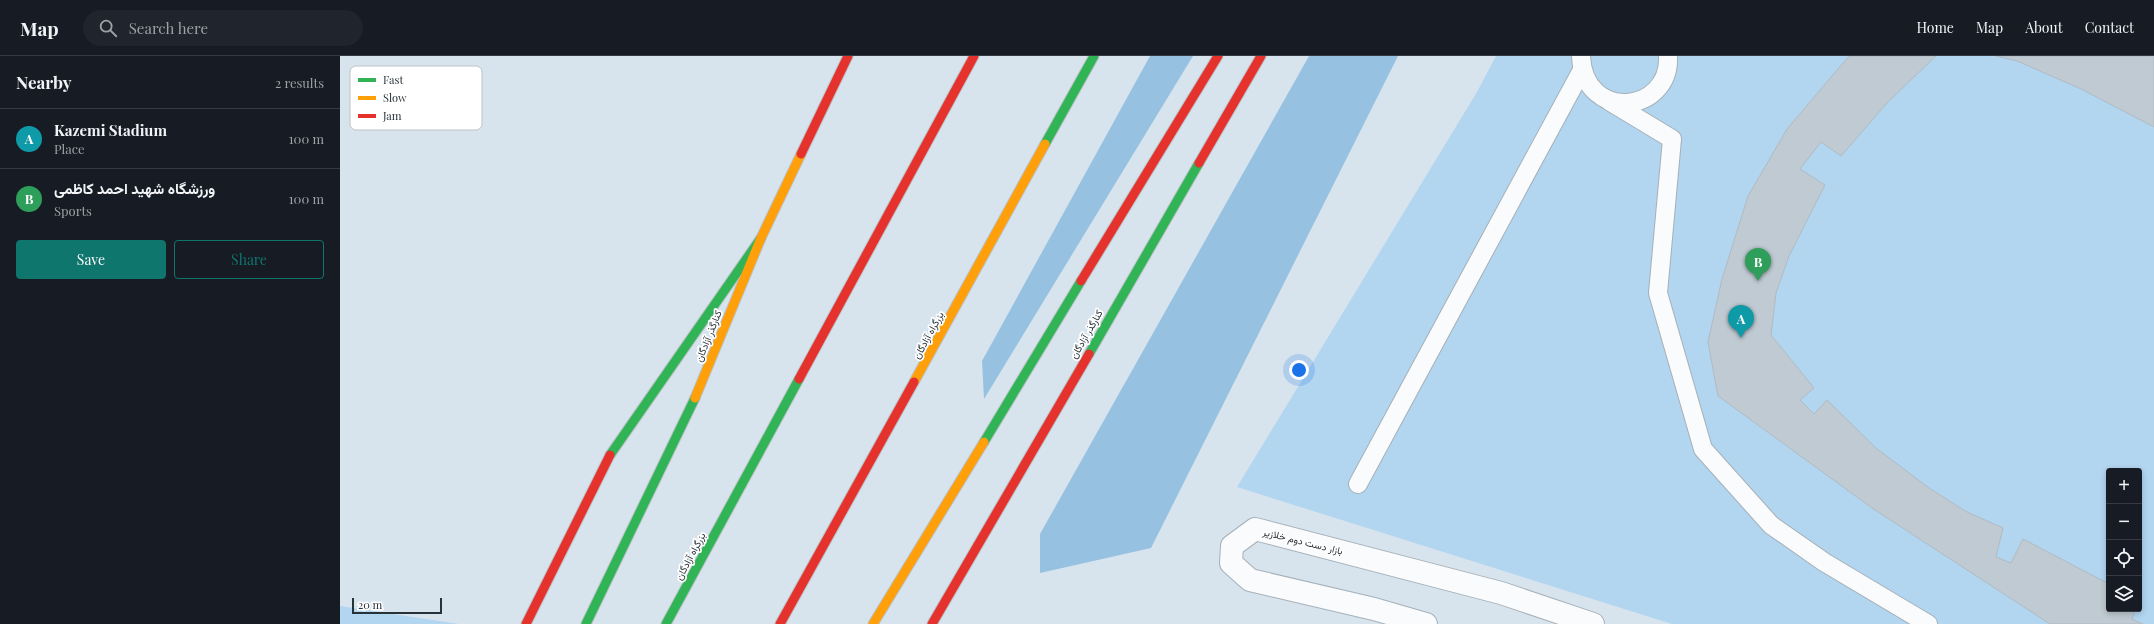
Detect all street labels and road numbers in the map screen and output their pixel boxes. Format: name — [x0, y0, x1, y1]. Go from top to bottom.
street label: کنارگذر آزادگان — [1066, 306, 1106, 361]
street label: کنارگذر آزادگان — [691, 308, 725, 364]
street label: بزرگراه آزادگان — [909, 309, 947, 361]
street label: بازار دست دوم خلازیر — [1260, 524, 1345, 558]
street label: بزرگراه آزادگان — [672, 530, 708, 582]

